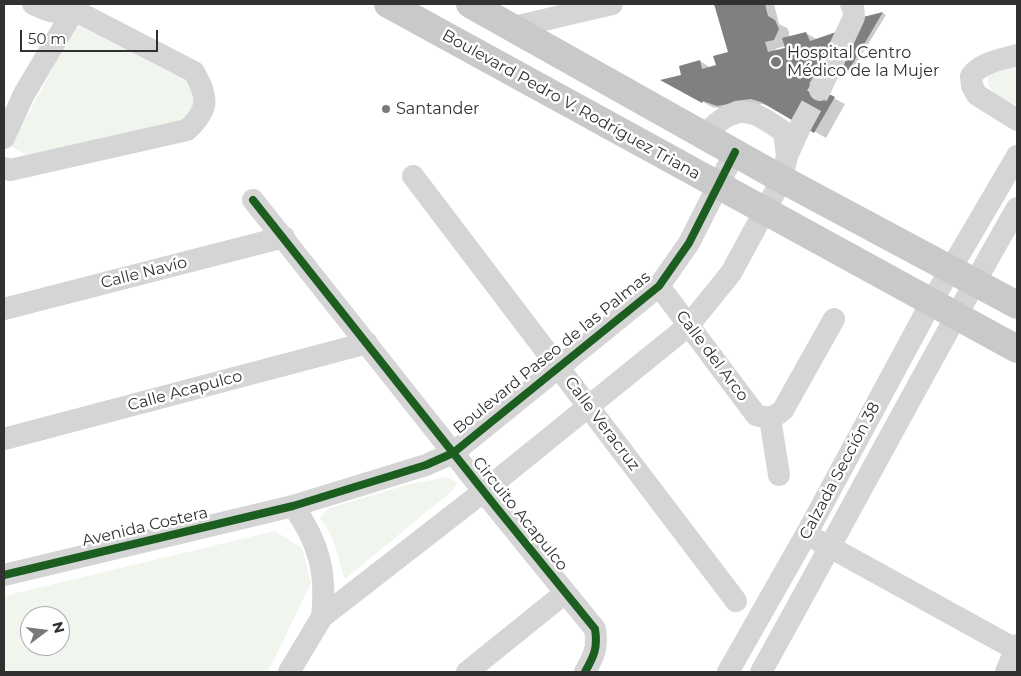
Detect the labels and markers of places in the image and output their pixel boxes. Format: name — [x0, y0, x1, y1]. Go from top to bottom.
place label: Hospital Centro Médico de la Mujer — [787, 43, 939, 81]
marker: Hospital Centro Médico de la Mujer — [769, 55, 783, 69]
place label: Santander — [396, 99, 479, 119]
marker: Santander — [380, 103, 392, 115]

